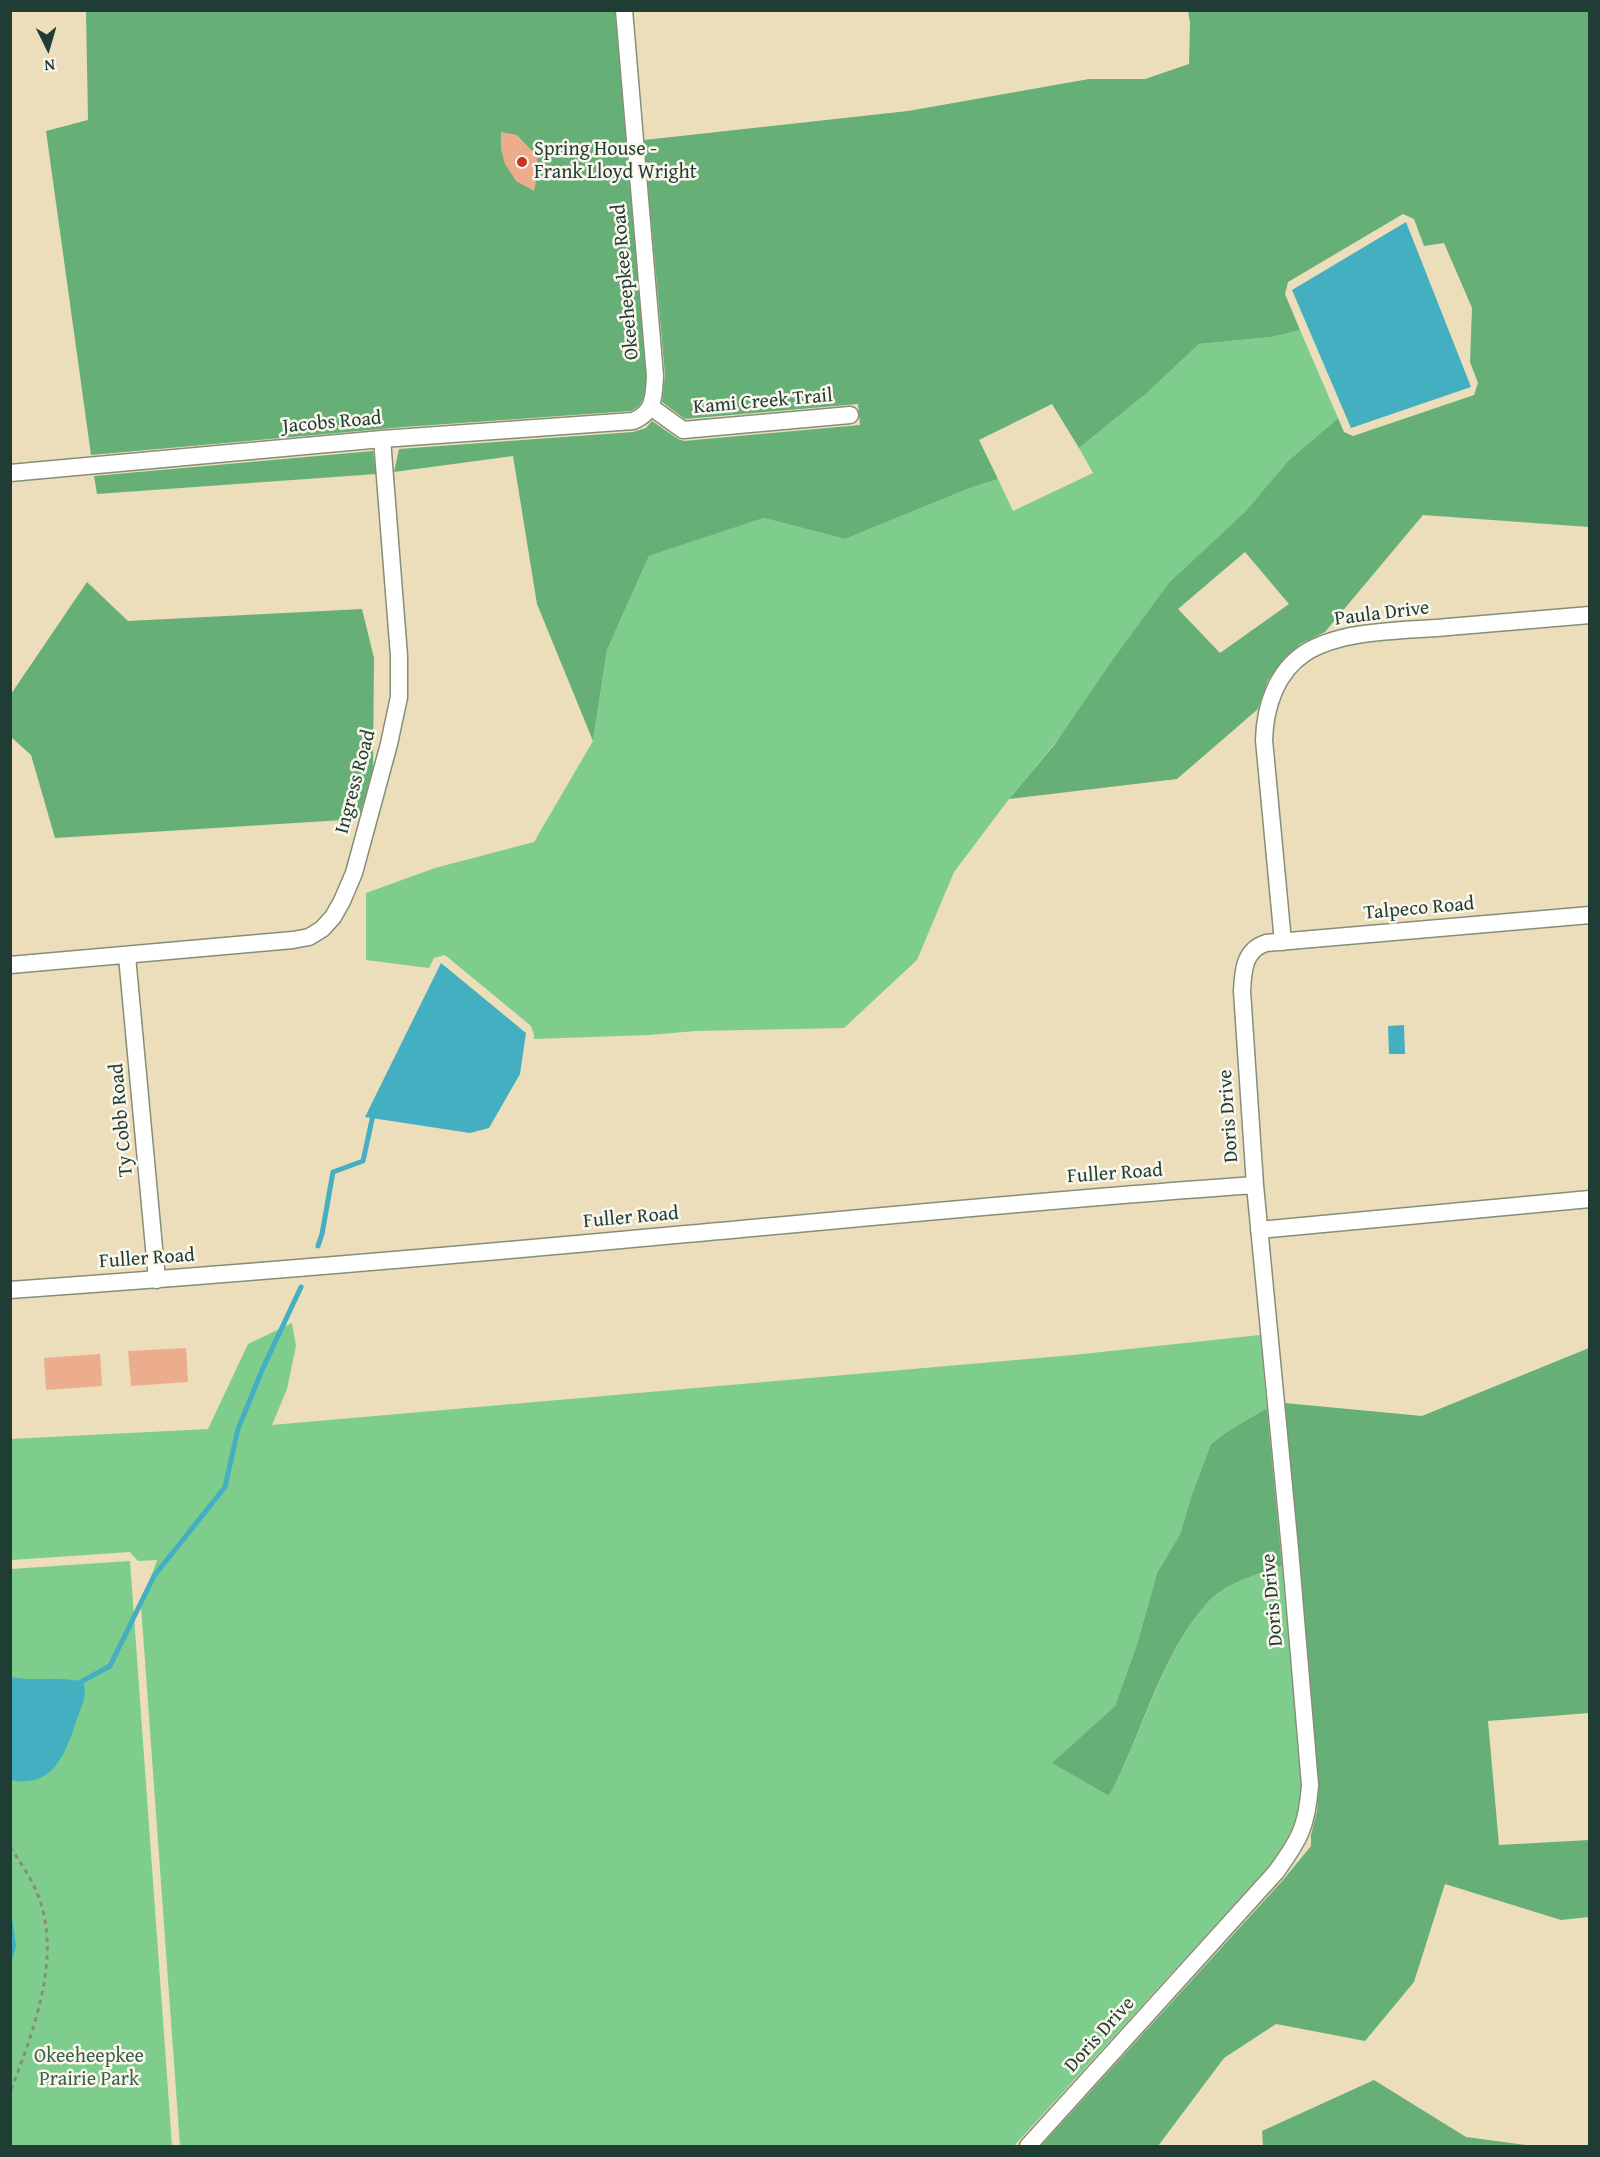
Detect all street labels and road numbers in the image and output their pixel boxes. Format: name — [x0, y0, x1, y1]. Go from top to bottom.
street label: Okeeheepkee Road — [607, 203, 645, 361]
street label: Kami Creek Trail — [692, 384, 834, 420]
street label: Jacobs Road — [281, 407, 383, 439]
street label: Paula Drive — [1333, 596, 1431, 632]
street label: Ingress Road — [331, 727, 381, 837]
street label: Talpeco Road — [1363, 892, 1475, 926]
street label: Ty Cobb Road — [105, 1062, 139, 1178]
street label: Doris Drive — [1214, 1069, 1244, 1163]
street label: Fuller Road — [1066, 1159, 1164, 1189]
street label: Fuller Road — [582, 1202, 680, 1234]
street label: Fuller Road — [98, 1244, 196, 1274]
street label: Doris Drive — [1257, 1552, 1289, 1648]
street label: Doris Drive — [1060, 1992, 1140, 2078]

